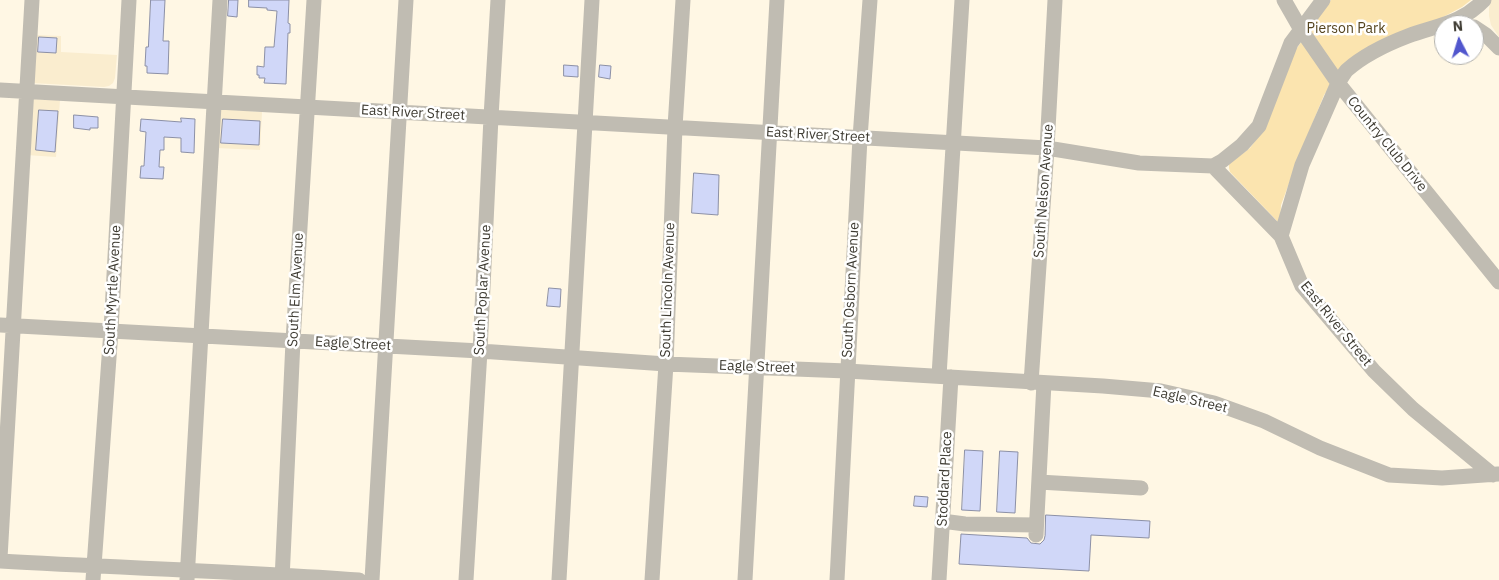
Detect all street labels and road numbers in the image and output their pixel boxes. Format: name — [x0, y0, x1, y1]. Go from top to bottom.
street label: Country Club Drive — [1344, 93, 1430, 195]
street label: East River Street — [360, 102, 466, 124]
street label: East River Street — [765, 124, 871, 146]
street label: South Nelson Avenue — [1031, 124, 1057, 258]
street label: South Lincoln Avenue — [657, 222, 679, 358]
street label: South Osborn Avenue — [839, 222, 863, 358]
street label: South Poplar Avenue — [471, 224, 495, 356]
street label: South Myrtle Avenue — [101, 225, 125, 355]
street label: South Elm Avenue — [285, 232, 307, 348]
street label: East River Street — [1297, 278, 1375, 370]
street label: Eagle Street — [314, 334, 392, 354]
street label: Eagle Street — [719, 357, 795, 377]
street label: Eagle Street — [1151, 383, 1229, 417]
street label: Stoddard Place — [934, 431, 956, 527]

